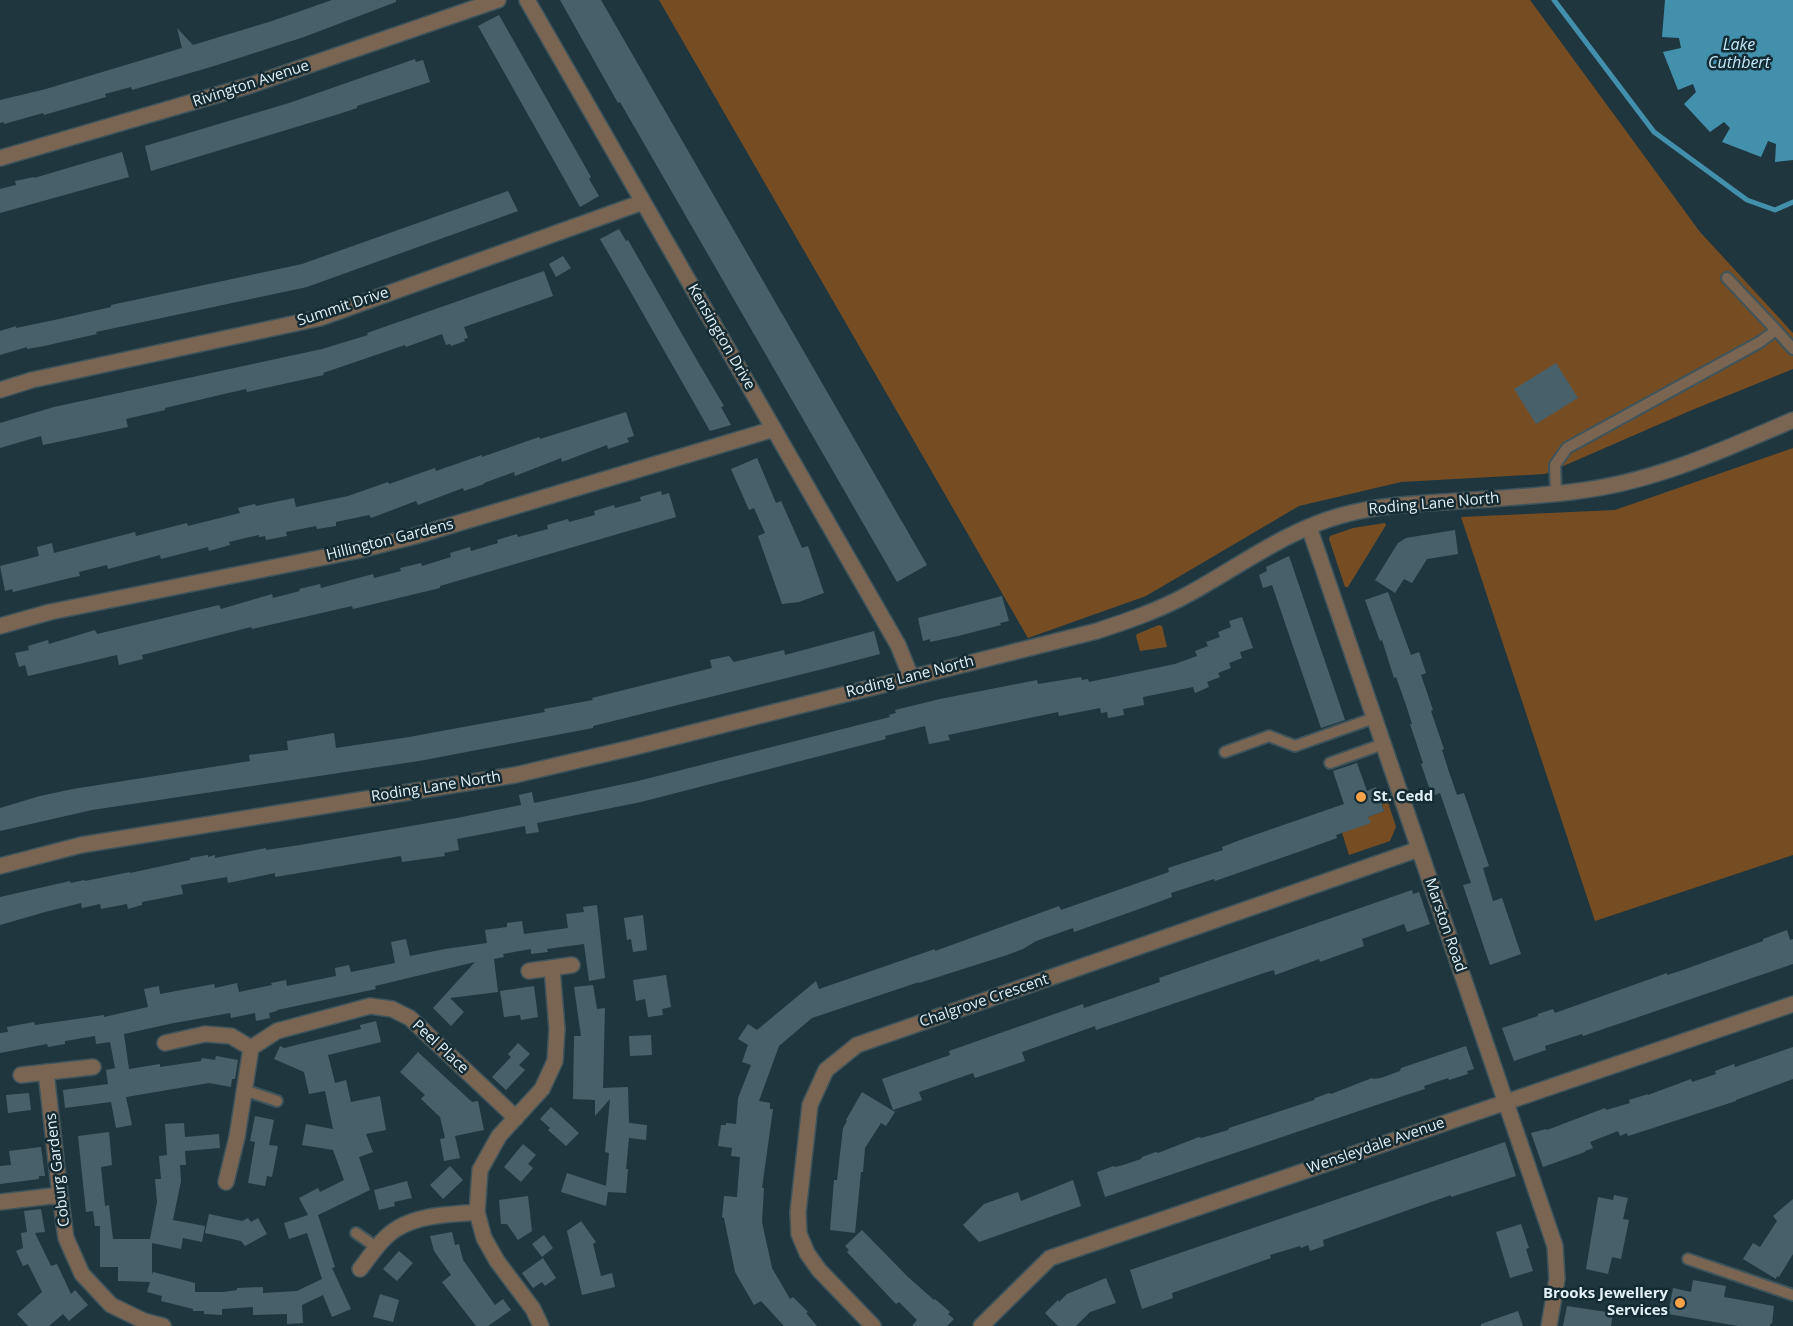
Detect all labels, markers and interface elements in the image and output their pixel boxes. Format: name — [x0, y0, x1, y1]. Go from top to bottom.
water label: Lake Cuthbert — [1708, 35, 1770, 73]
street label: Rivington Avenue — [191, 57, 311, 111]
street label: Kensington Drive — [683, 281, 759, 393]
street label: Summit Drive — [295, 284, 391, 330]
street label: Roding Lane North — [1368, 489, 1500, 519]
street label: Hillington Gardens — [325, 516, 455, 564]
street label: Roding Lane North — [844, 652, 976, 702]
street label: Roding Lane North — [370, 768, 502, 806]
place label: St. Cedd — [1373, 788, 1433, 806]
marker: St. Cedd — [1354, 790, 1368, 804]
street label: Marston Road — [1420, 876, 1470, 974]
street label: Chalgrove Crescent — [917, 970, 1051, 1032]
street label: Peel Place — [408, 1016, 472, 1078]
street label: Coburg Gardens — [42, 1112, 74, 1228]
street label: Wensleydale Avenue — [1305, 1114, 1447, 1178]
place label: Brooks Jewellery Services — [1543, 1285, 1668, 1320]
marker: Brooks Jewellery Services — [1673, 1296, 1687, 1310]

